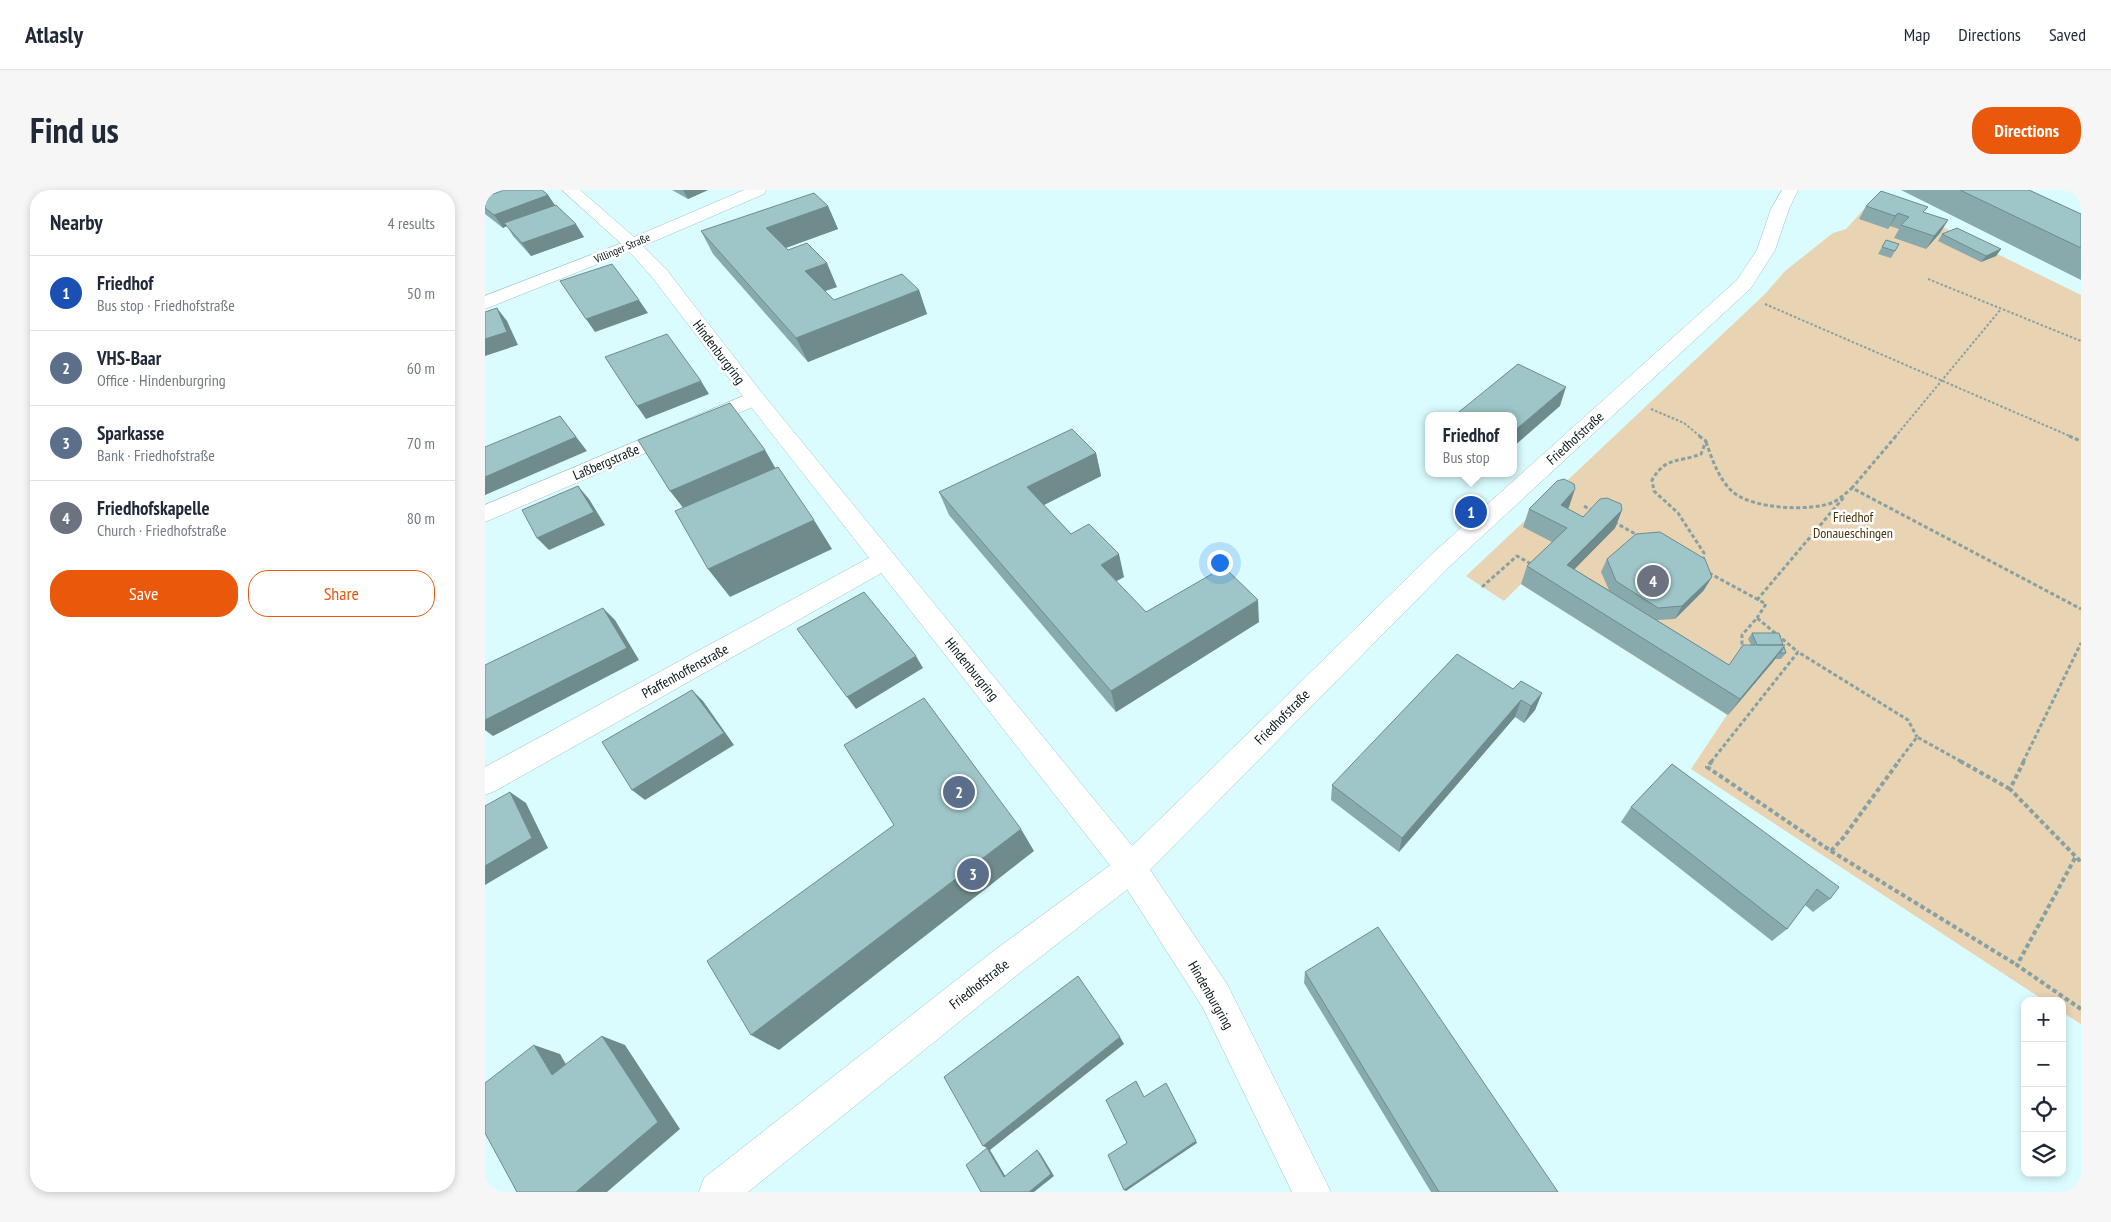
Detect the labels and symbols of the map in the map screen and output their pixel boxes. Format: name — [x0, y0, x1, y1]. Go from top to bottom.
street label: Villinger Straße — [591, 230, 653, 266]
street label: Hindenburgring — [689, 316, 749, 388]
street label: Friedhofstraße — [1543, 407, 1607, 468]
street label: Laßbergstraße — [570, 440, 642, 484]
pin: 1 — [1455, 493, 1487, 531]
park label: Friedhof Donaueschingen — [1813, 508, 1893, 542]
your location — [1207, 550, 1233, 576]
pin: 4 — [1637, 562, 1669, 600]
street label: Hindenburgring — [941, 634, 1003, 704]
street label: Pfaffenhoffenstraße — [639, 640, 732, 702]
street label: Friedhofstraße — [1251, 685, 1314, 748]
pin: 2 — [943, 773, 975, 811]
pin: 3 — [957, 855, 989, 893]
street label: Friedhofstraße — [946, 955, 1013, 1013]
street label: Hindenburgring — [1184, 958, 1238, 1032]

